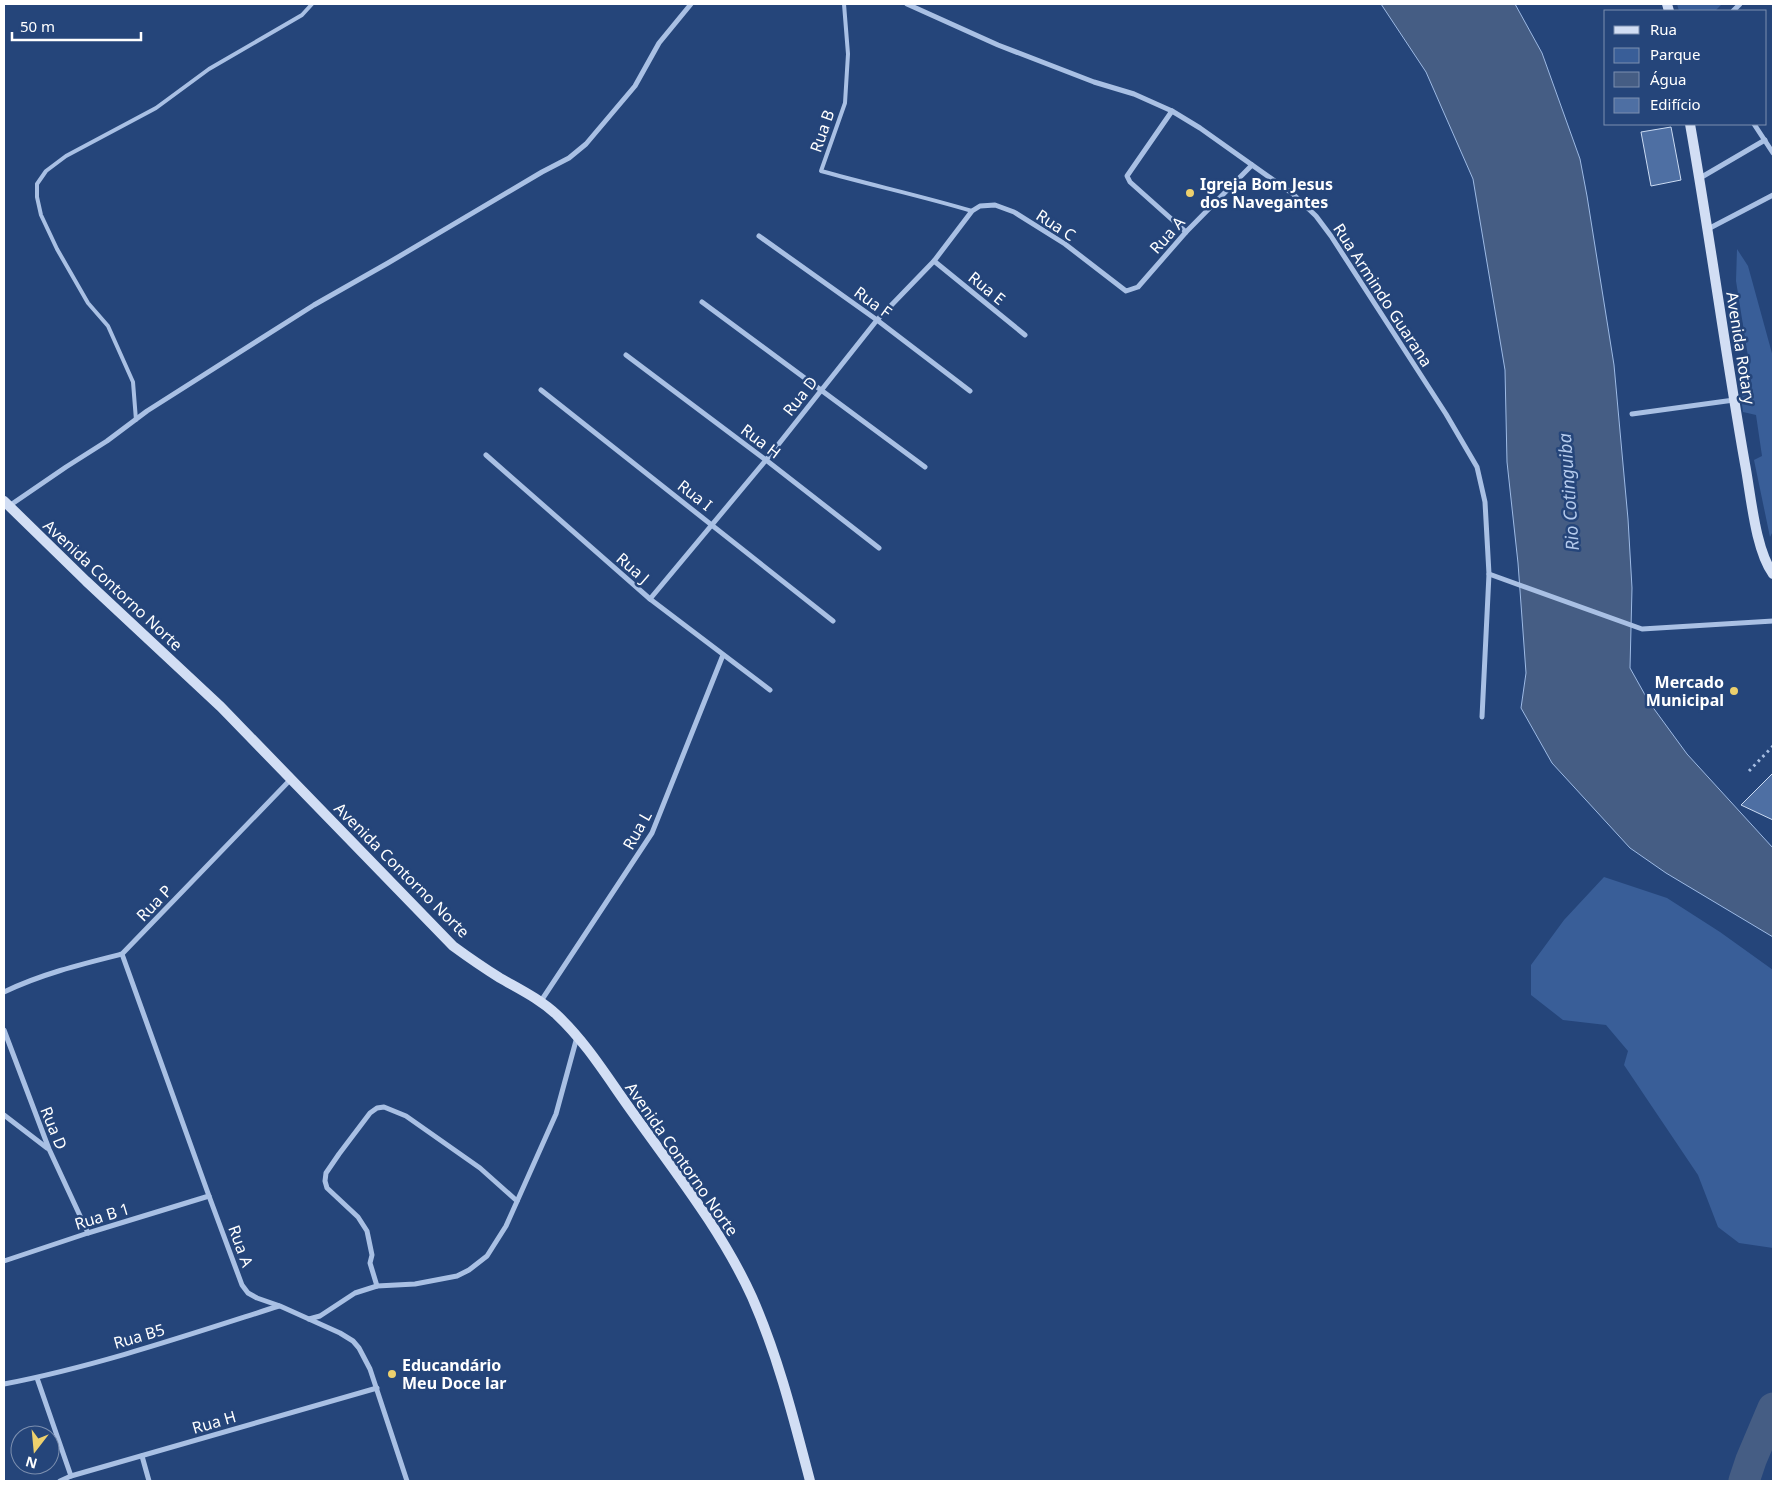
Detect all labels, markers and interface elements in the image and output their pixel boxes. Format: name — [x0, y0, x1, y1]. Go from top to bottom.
scale bar — [12, 10, 141, 42]
legend — [1604, 10, 1767, 125]
text: 50 m — [20, 16, 55, 36]
text: Rua — [1650, 19, 1677, 39]
text: Parque — [1650, 44, 1700, 64]
text: Água — [1650, 69, 1687, 89]
text: Edifício — [1650, 94, 1701, 114]
street label: Rua B — [805, 107, 839, 155]
place label: Igreja Bom Jesus dos Navegantes — [1200, 173, 1333, 213]
marker: Igreja Bom Jesus dos Navegantes — [1184, 187, 1196, 199]
street label: Rua C — [1032, 204, 1080, 246]
street label: Rua A — [1144, 211, 1190, 258]
street label: Rua Armindo Guarana — [1328, 219, 1438, 371]
street label: Rua E — [964, 266, 1010, 310]
street label: Rua F — [850, 281, 896, 323]
street label: Avenida Rotary — [1721, 290, 1761, 407]
street label: Rua D — [778, 372, 822, 420]
street label: Rua H — [736, 419, 786, 463]
water label: Rio Cotinguiba — [1552, 433, 1584, 552]
street label: Rua I — [673, 475, 717, 515]
street label: Avenida Contorno Norte — [39, 515, 187, 655]
street label: Rua J — [612, 547, 654, 589]
place label: Mercado Municipal — [1646, 671, 1724, 711]
marker: Mercado Municipal — [1728, 685, 1740, 697]
street label: Avenida Contorno Norte — [329, 797, 475, 943]
street label: Rua L — [617, 807, 657, 853]
street label: Rua P — [131, 880, 177, 926]
street label: Avenida Contorno Norte — [620, 1078, 744, 1240]
street label: Rua D — [35, 1103, 73, 1153]
street label: Rua B 1 — [72, 1197, 132, 1235]
street label: Rua A — [223, 1222, 259, 1271]
street label: Rua B5 — [111, 1318, 167, 1354]
place label: Educandário Meu Doce lar — [402, 1354, 506, 1394]
marker: Educandário Meu Doce lar — [386, 1368, 398, 1380]
street label: Rua H — [189, 1405, 239, 1439]
north arrow — [10, 1425, 60, 1475]
text: N — [23, 1452, 39, 1474]

